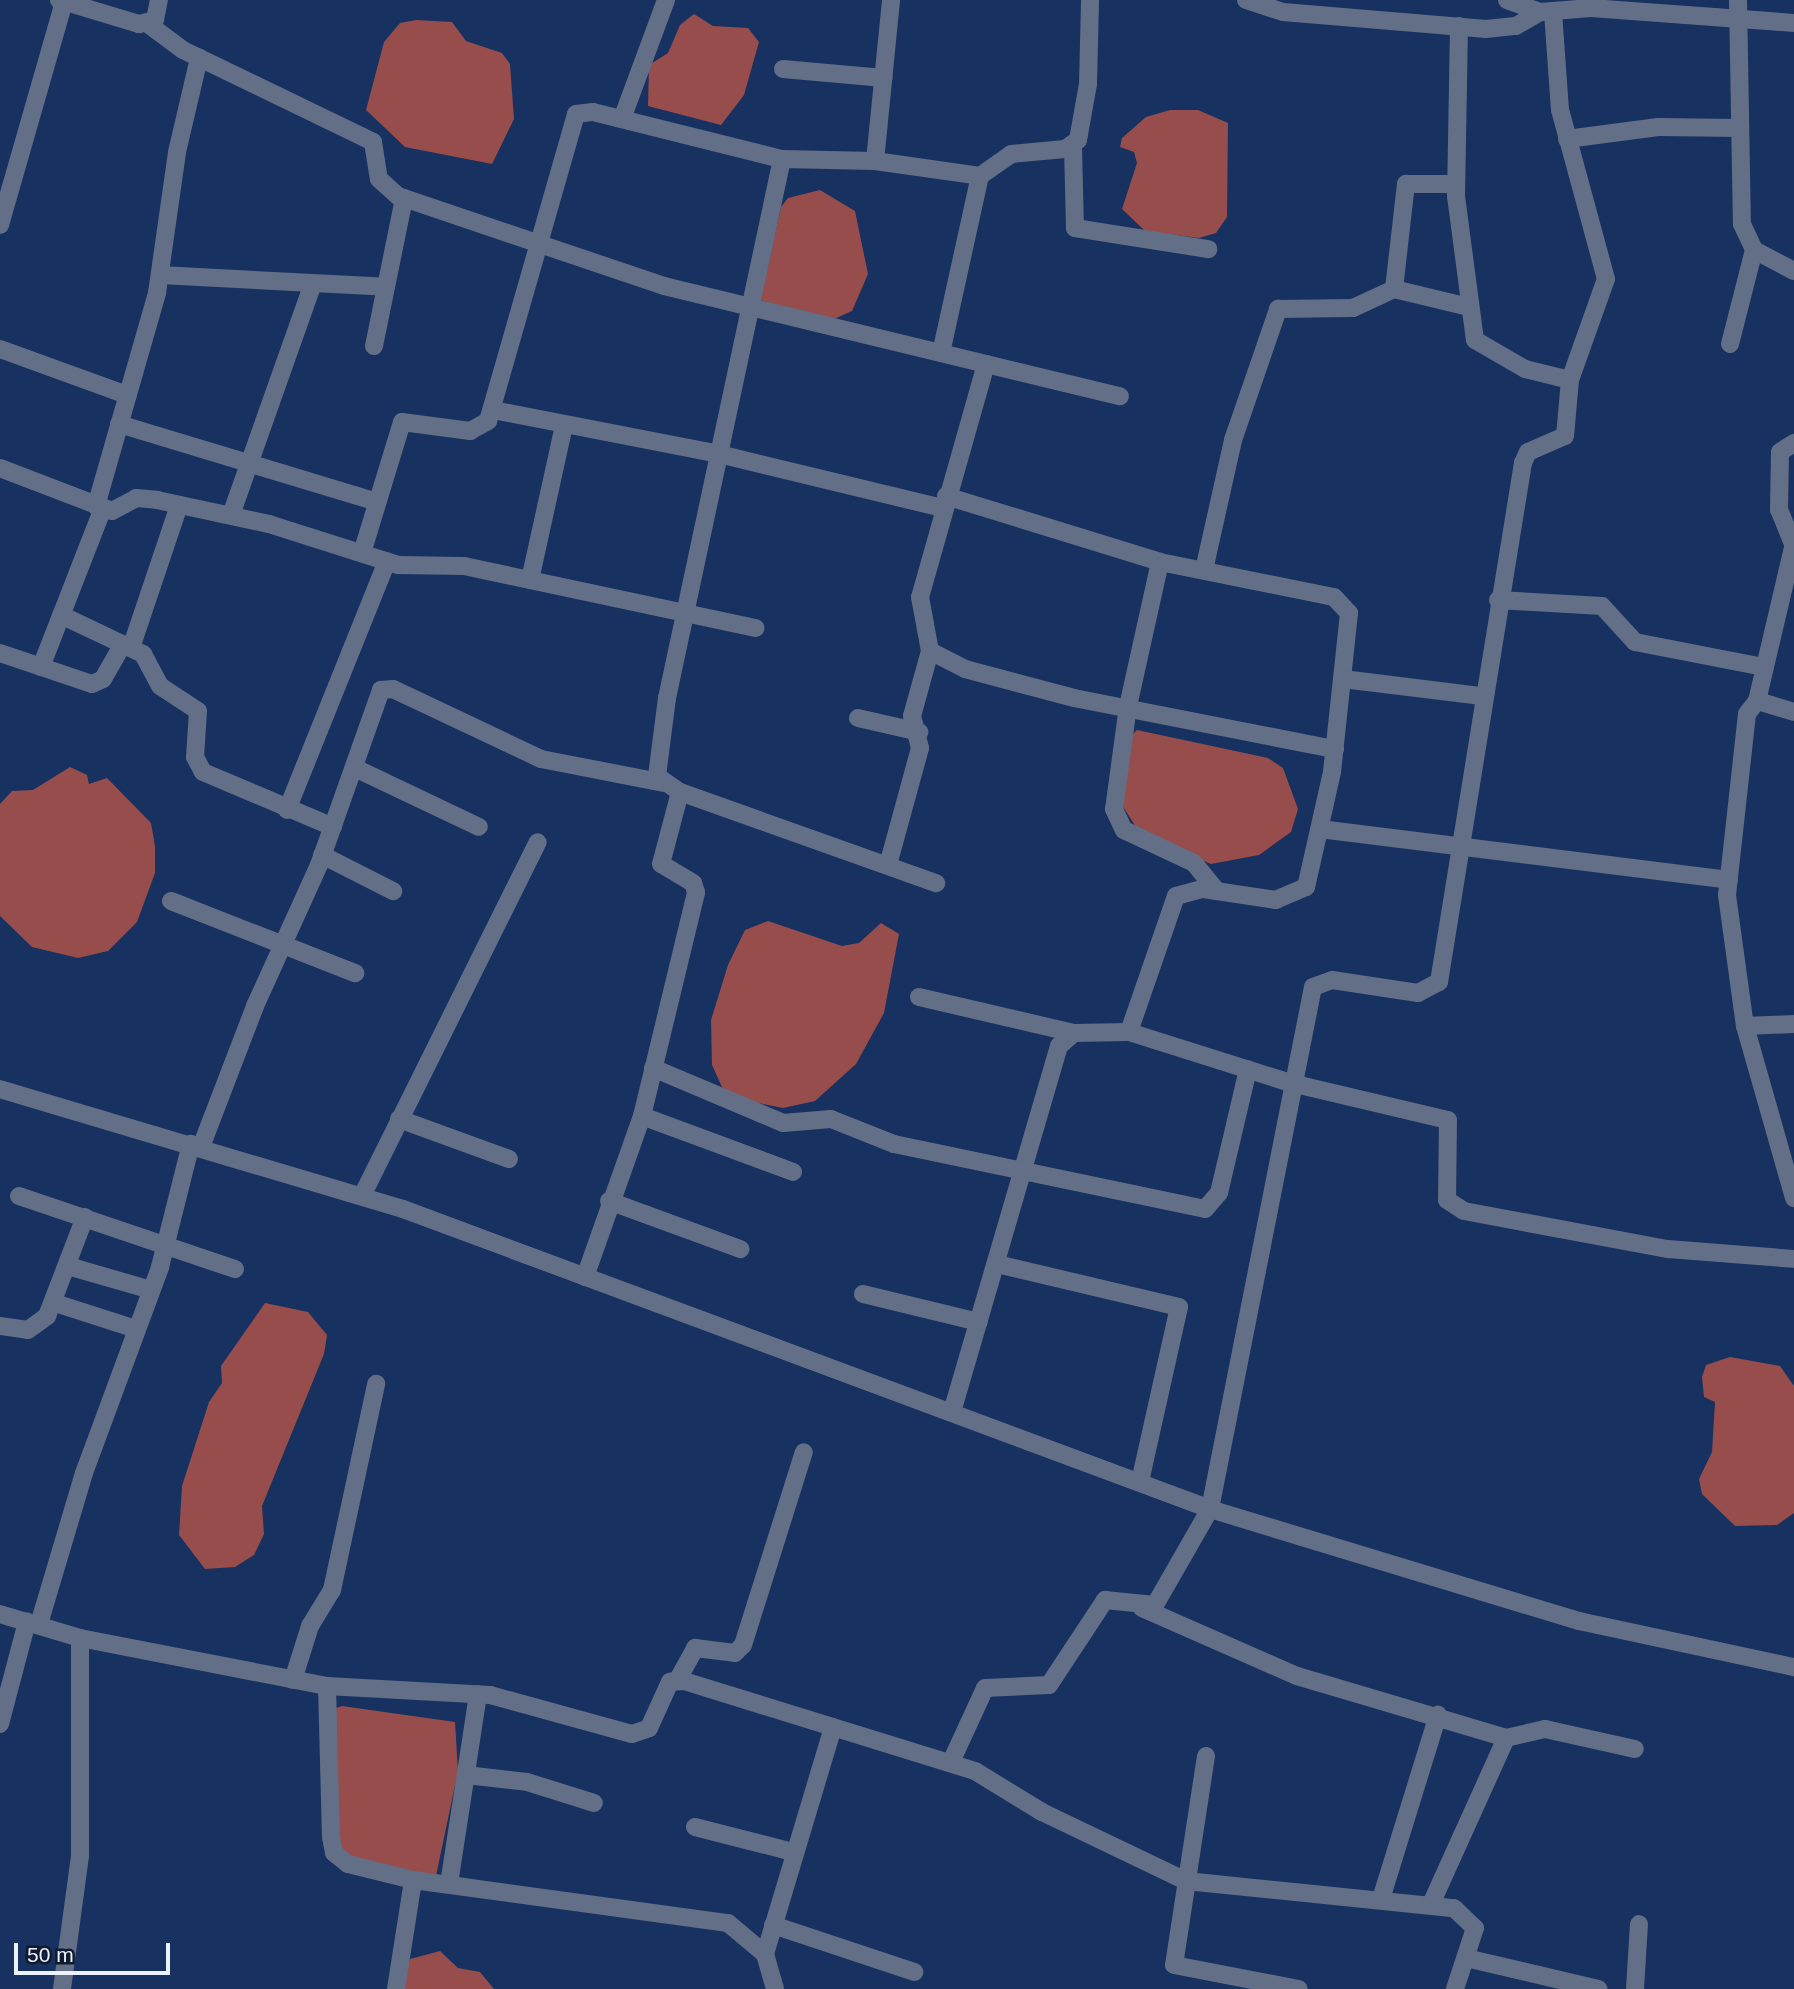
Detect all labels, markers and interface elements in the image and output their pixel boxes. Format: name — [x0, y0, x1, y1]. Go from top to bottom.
scale bar — [18, 1930, 173, 1974]
text: 50 m — [27, 1943, 74, 1966]

